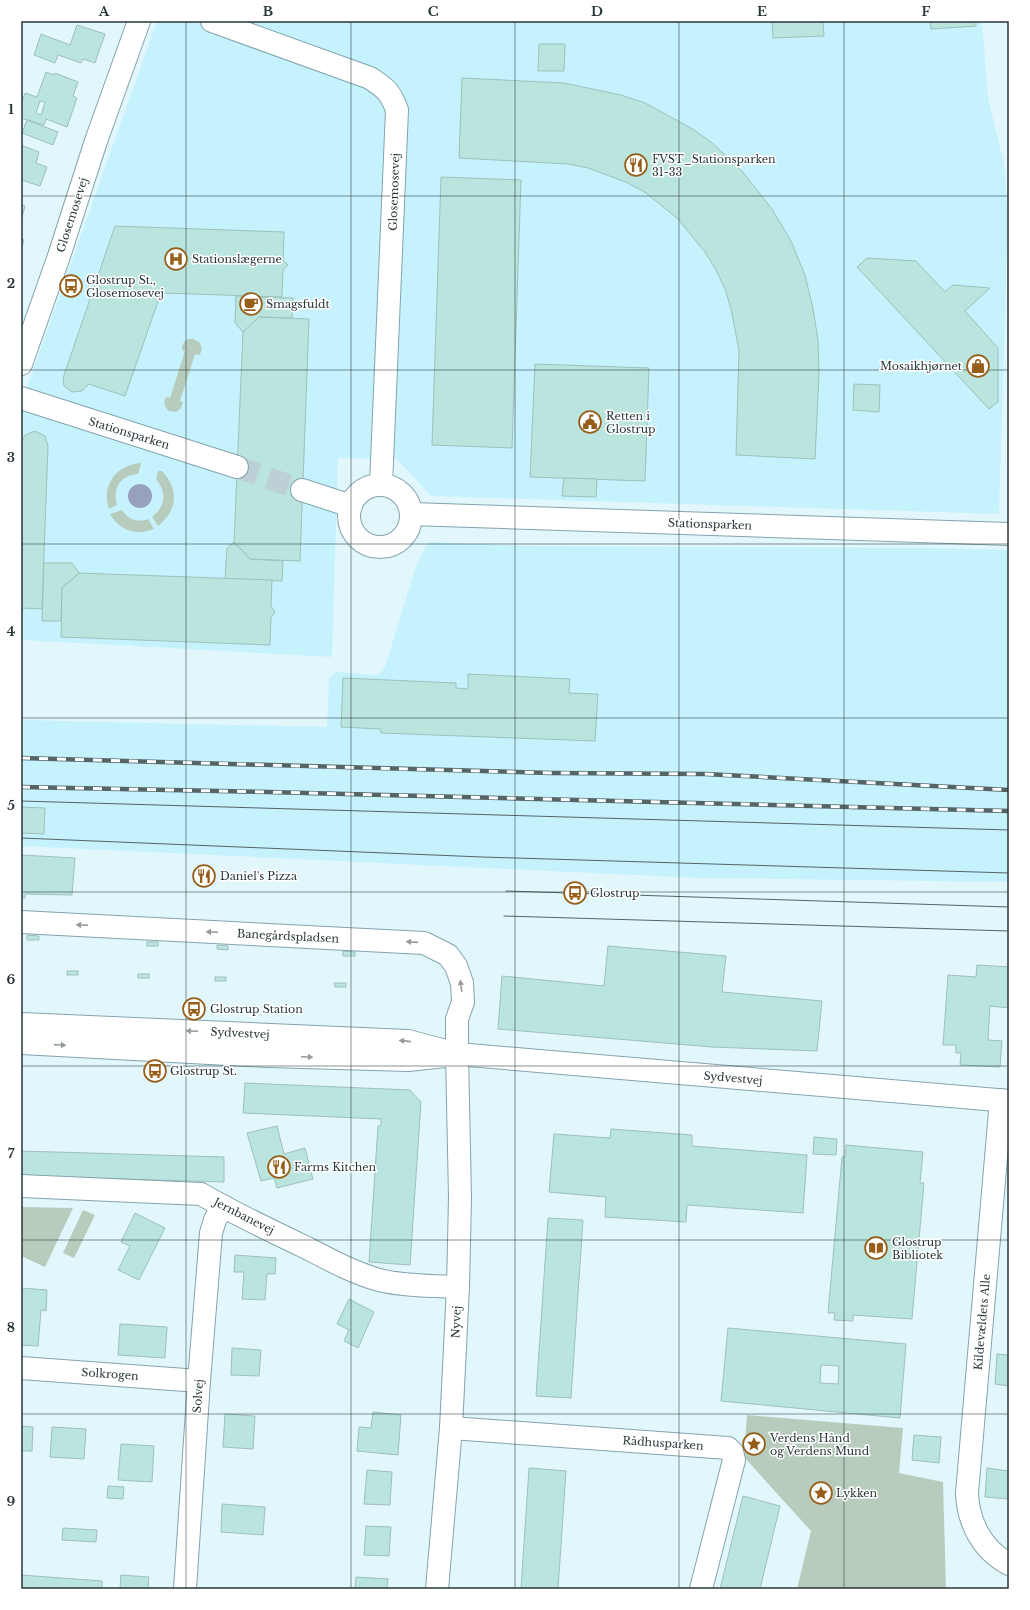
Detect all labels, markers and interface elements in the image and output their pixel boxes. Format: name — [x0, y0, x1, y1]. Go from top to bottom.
text: A — [98, 3, 110, 20]
text: B — [263, 3, 273, 20]
text: C — [428, 3, 439, 20]
text: D — [591, 3, 603, 20]
text: E — [757, 3, 767, 20]
text: F — [922, 3, 931, 20]
text: 1 — [8, 101, 14, 118]
restaurant icon: FVST_Stationsparken 31-33 — [623, 152, 649, 178]
place label: FVST_Stationsparken 31-33 — [652, 152, 776, 179]
street label: Glosemosevej — [386, 153, 402, 231]
street label: Glosemosevej — [53, 176, 91, 254]
hospital icon: Stationslægerne — [163, 246, 189, 272]
place label: Stationslægerne — [192, 252, 282, 266]
bus stop icon: Glostrup St., Glosemosevej — [58, 273, 84, 299]
place label: Glostrup St., Glosemosevej — [86, 273, 164, 300]
text: 2 — [7, 275, 15, 292]
cafe icon: Smagsfuldt — [238, 291, 264, 317]
place label: Smagsfuldt — [266, 297, 330, 311]
shop icon: Mosaikhjørnet — [965, 353, 991, 379]
place label: Mosaikhjørnet — [880, 359, 963, 373]
public building icon: Retten i Glostrup — [577, 409, 603, 435]
place label: Retten i Glostrup — [606, 409, 656, 436]
street label: Stationsparken — [87, 414, 172, 452]
text: 3 — [7, 449, 15, 466]
street label: Stationsparken — [668, 516, 753, 532]
text: 4 — [7, 623, 16, 640]
text: 5 — [7, 797, 15, 814]
restaurant icon: Daniel's Pizza — [191, 863, 217, 889]
place label: Daniel's Pizza — [220, 869, 298, 883]
bus stop icon: Glostrup — [562, 880, 588, 906]
place label: Glostrup — [590, 886, 640, 900]
one-way arrow — [76, 922, 88, 929]
street label: Banegårdspladsen — [237, 926, 340, 946]
one-way arrow — [205, 929, 218, 935]
one-way arrow — [406, 939, 418, 946]
text: 6 — [7, 971, 16, 988]
one-way arrow — [458, 980, 464, 992]
bus stop icon: Glostrup Station — [181, 996, 207, 1022]
place label: Glostrup Station — [210, 1002, 303, 1016]
street label: Sydvestvej — [210, 1024, 270, 1042]
one-way arrow — [185, 1028, 198, 1034]
one-way arrow — [399, 1038, 411, 1045]
one-way arrow — [54, 1042, 67, 1048]
one-way arrow — [301, 1054, 314, 1060]
bus stop icon: Glostrup St. — [142, 1058, 168, 1084]
place label: Glostrup St. — [170, 1064, 237, 1078]
street label: Sydvestvej — [703, 1068, 763, 1088]
text: 7 — [8, 1145, 15, 1162]
restaurant icon: Farms Kitchen — [266, 1154, 292, 1180]
place label: Farms Kitchen — [294, 1160, 377, 1174]
street label: Jernbanevej — [209, 1194, 277, 1237]
library icon: Glostrup Bibliotek — [863, 1235, 889, 1261]
place label: Glostrup Bibliotek — [892, 1235, 943, 1262]
street label: Kildevældets Alle — [971, 1273, 993, 1371]
street label: Nyvej — [448, 1305, 464, 1339]
text: 8 — [7, 1319, 15, 1336]
street label: Solkrogen — [81, 1365, 140, 1383]
street label: Solvej — [190, 1379, 206, 1413]
place icon: Verdens Hånd og Verdens Mund — [741, 1431, 767, 1457]
place label: Verdens Hånd og Verdens Mund — [769, 1431, 870, 1458]
street label: Rådhusparken — [622, 1433, 704, 1453]
place icon: Lykken — [808, 1480, 834, 1506]
place label: Lykken — [836, 1486, 878, 1500]
text: 9 — [7, 1493, 16, 1510]

